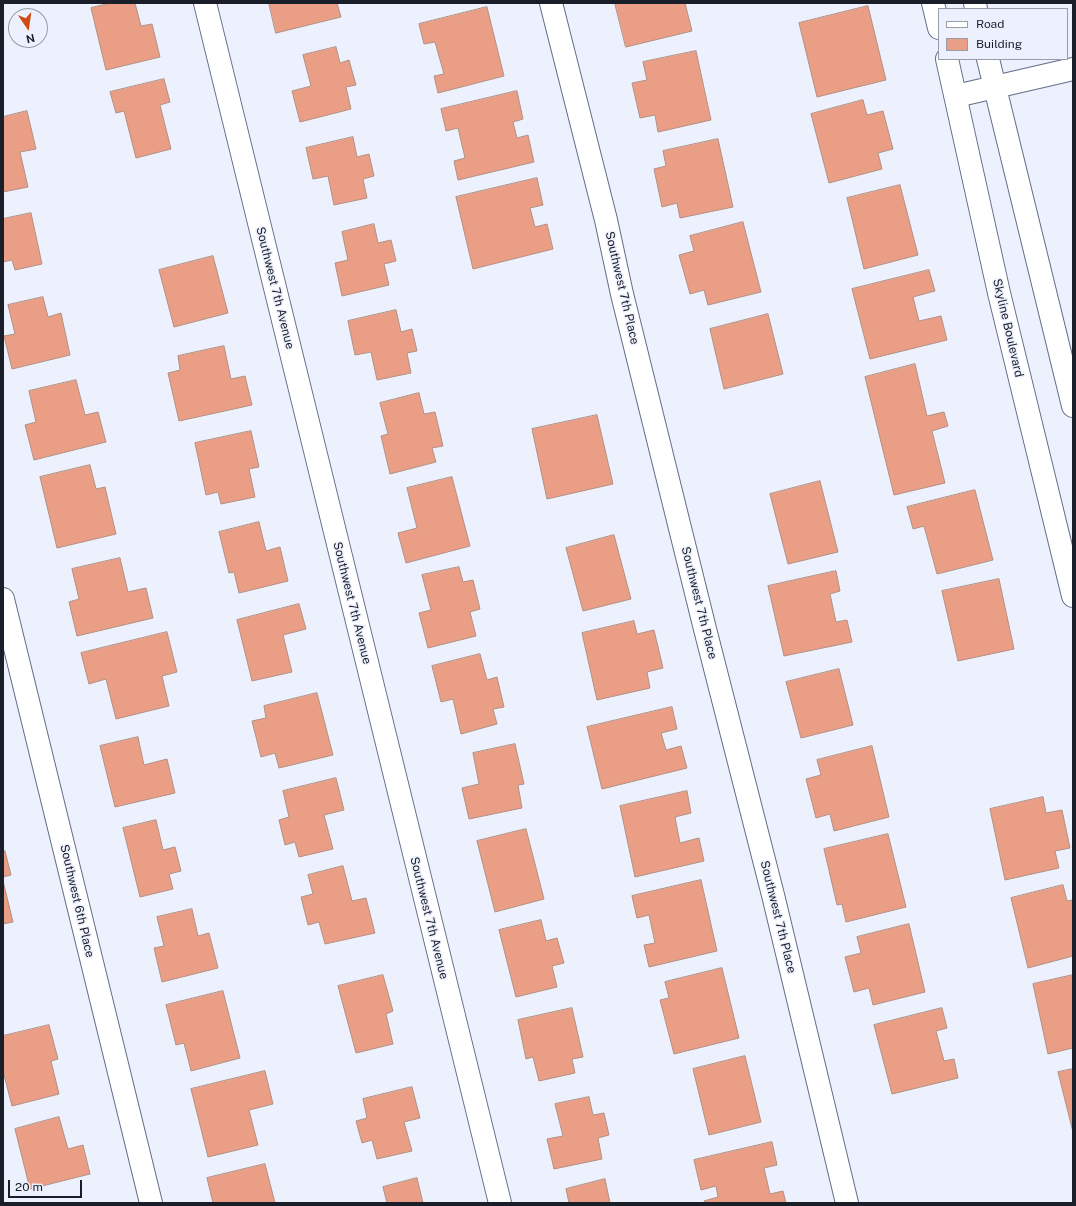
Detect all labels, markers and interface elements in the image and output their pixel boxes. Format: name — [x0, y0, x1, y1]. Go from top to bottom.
north arrow — [8, 8, 48, 48]
legend — [938, 8, 1068, 60]
text: Road — [976, 17, 1004, 31]
text: N — [25, 32, 36, 46]
text: Building — [976, 37, 1022, 51]
street label: Southwest 7th Avenue — [253, 225, 297, 351]
street label: Southwest 7th Place — [602, 230, 642, 346]
street label: Skyline Boulevard — [990, 277, 1026, 379]
street label: Southwest 7th Avenue — [330, 540, 374, 666]
street label: Southwest 7th Place — [678, 545, 720, 661]
street label: Southwest 6th Place — [57, 843, 97, 959]
street label: Southwest 7th Avenue — [407, 855, 451, 981]
street label: Southwest 7th Place — [757, 859, 799, 975]
scale bar — [10, 1172, 84, 1198]
text: 20 m — [15, 1180, 43, 1194]

